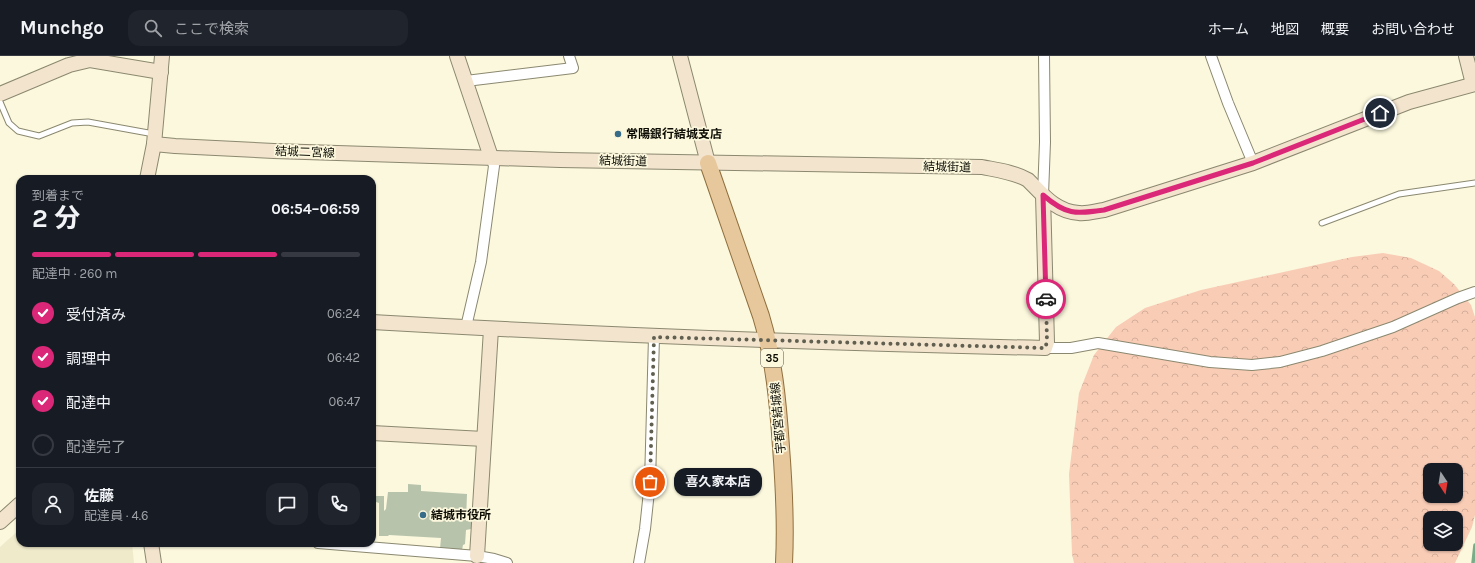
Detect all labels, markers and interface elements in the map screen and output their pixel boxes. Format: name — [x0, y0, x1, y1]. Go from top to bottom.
search box — [128, 10, 408, 46]
text: Munchgo — [20, 17, 104, 39]
icon: search — [142, 17, 164, 39]
text: ここで検索 — [174, 20, 249, 38]
text: ホーム — [1207, 21, 1249, 38]
text: 地図 — [1271, 21, 1299, 38]
text: 概要 — [1321, 21, 1349, 38]
text: お問い合わせ — [1371, 21, 1455, 38]
pin — [1363, 96, 1397, 130]
icon: home — [1369, 102, 1391, 124]
place label: 常陽銀行結城支店 — [626, 127, 722, 141]
marker: 常陽銀行結城支店 — [613, 129, 623, 139]
street label: 結城二宮線 — [275, 144, 335, 160]
street label: 結城街道 — [599, 154, 647, 168]
street label: 結城街道 — [923, 160, 971, 174]
text: 到着まで — [32, 188, 84, 203]
text: 06:54–06:59 — [271, 200, 360, 218]
text: 2 分 — [32, 203, 80, 234]
text: 配達中 · 260 m — [32, 266, 117, 281]
courier — [1026, 279, 1066, 319]
icon: car — [1035, 288, 1057, 310]
icon: check — [32, 302, 54, 324]
text: 受付済み — [66, 306, 126, 324]
text: 06:24 — [327, 306, 360, 321]
icon: check — [32, 346, 54, 368]
road number: 35 — [761, 349, 783, 367]
text: 調理中 — [66, 350, 111, 368]
text: 06:42 — [327, 350, 360, 365]
street label: 宇都宮結城線 — [768, 382, 788, 454]
icon: check — [32, 390, 54, 412]
text: 配達中 — [66, 394, 111, 412]
text: 06:47 — [328, 394, 360, 409]
text: 配達完了 — [66, 438, 126, 456]
north arrow — [1423, 463, 1463, 503]
map controls — [1423, 463, 1463, 551]
pin — [633, 465, 667, 499]
callout: 喜久家本店 — [674, 468, 762, 496]
icon: bag — [639, 471, 661, 493]
text: 喜久家本店 — [685, 474, 751, 489]
button: person — [32, 483, 74, 525]
button: chat — [266, 483, 308, 525]
button: phone — [318, 483, 360, 525]
text: 佐藤 — [84, 487, 114, 505]
text: 配達員 · 4.6 — [84, 508, 149, 523]
place label: 結城市役所 — [431, 508, 491, 522]
marker: 結城市役所 — [418, 510, 428, 520]
button: layers — [1423, 511, 1463, 551]

